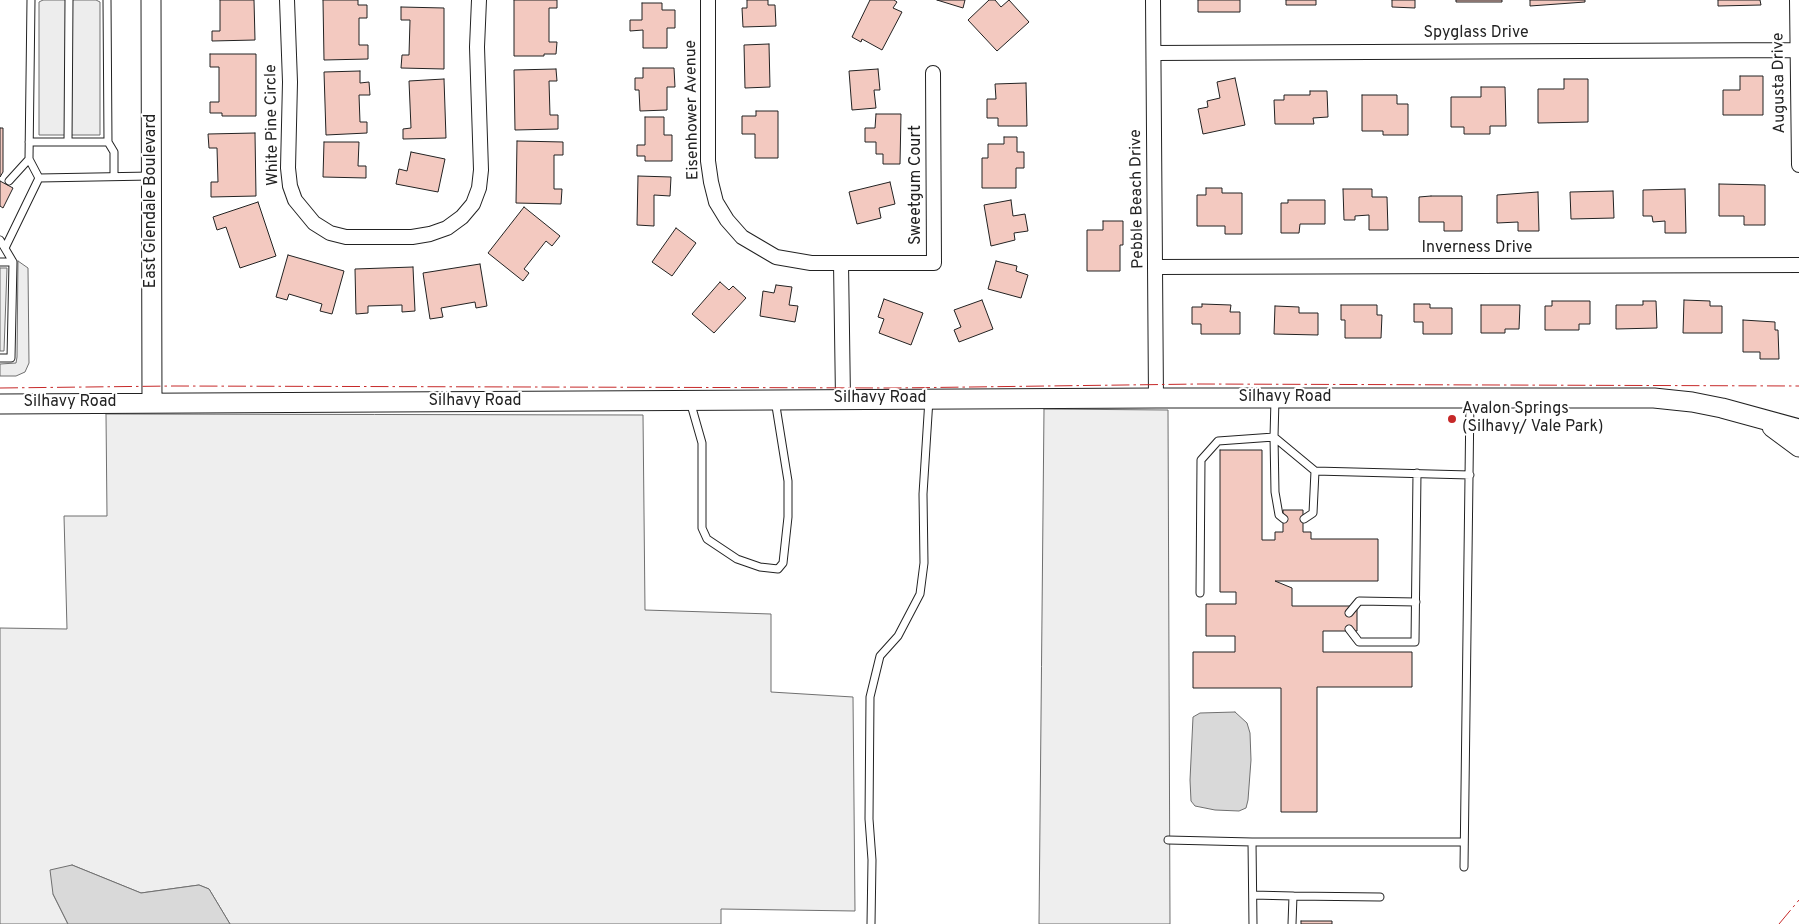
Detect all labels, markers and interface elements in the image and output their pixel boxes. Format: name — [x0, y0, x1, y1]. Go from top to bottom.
street label: Spyglass Drive — [1423, 24, 1529, 44]
street label: Augusta Drive — [1770, 32, 1790, 134]
street label: Eisenhower Avenue — [682, 40, 704, 180]
street label: White Pine Circle — [262, 64, 284, 186]
street label: East Glendale Boulevard — [142, 114, 162, 288]
street label: Sweetgum Court — [907, 125, 927, 245]
street label: Pebble Beach Drive — [1127, 129, 1149, 269]
street label: Inverness Drive — [1422, 239, 1532, 259]
street label: Silhavy Road — [1238, 388, 1332, 408]
street label: Silhavy Road — [833, 389, 927, 409]
street label: Silhavy Road — [428, 392, 522, 412]
street label: Silhavy Road — [23, 393, 117, 413]
place label: Avalon Springs (Silhavy/ Vale Park) — [1462, 400, 1604, 438]
marker: Avalon Springs (Silhavy/ Vale Park) — [1446, 413, 1458, 425]

